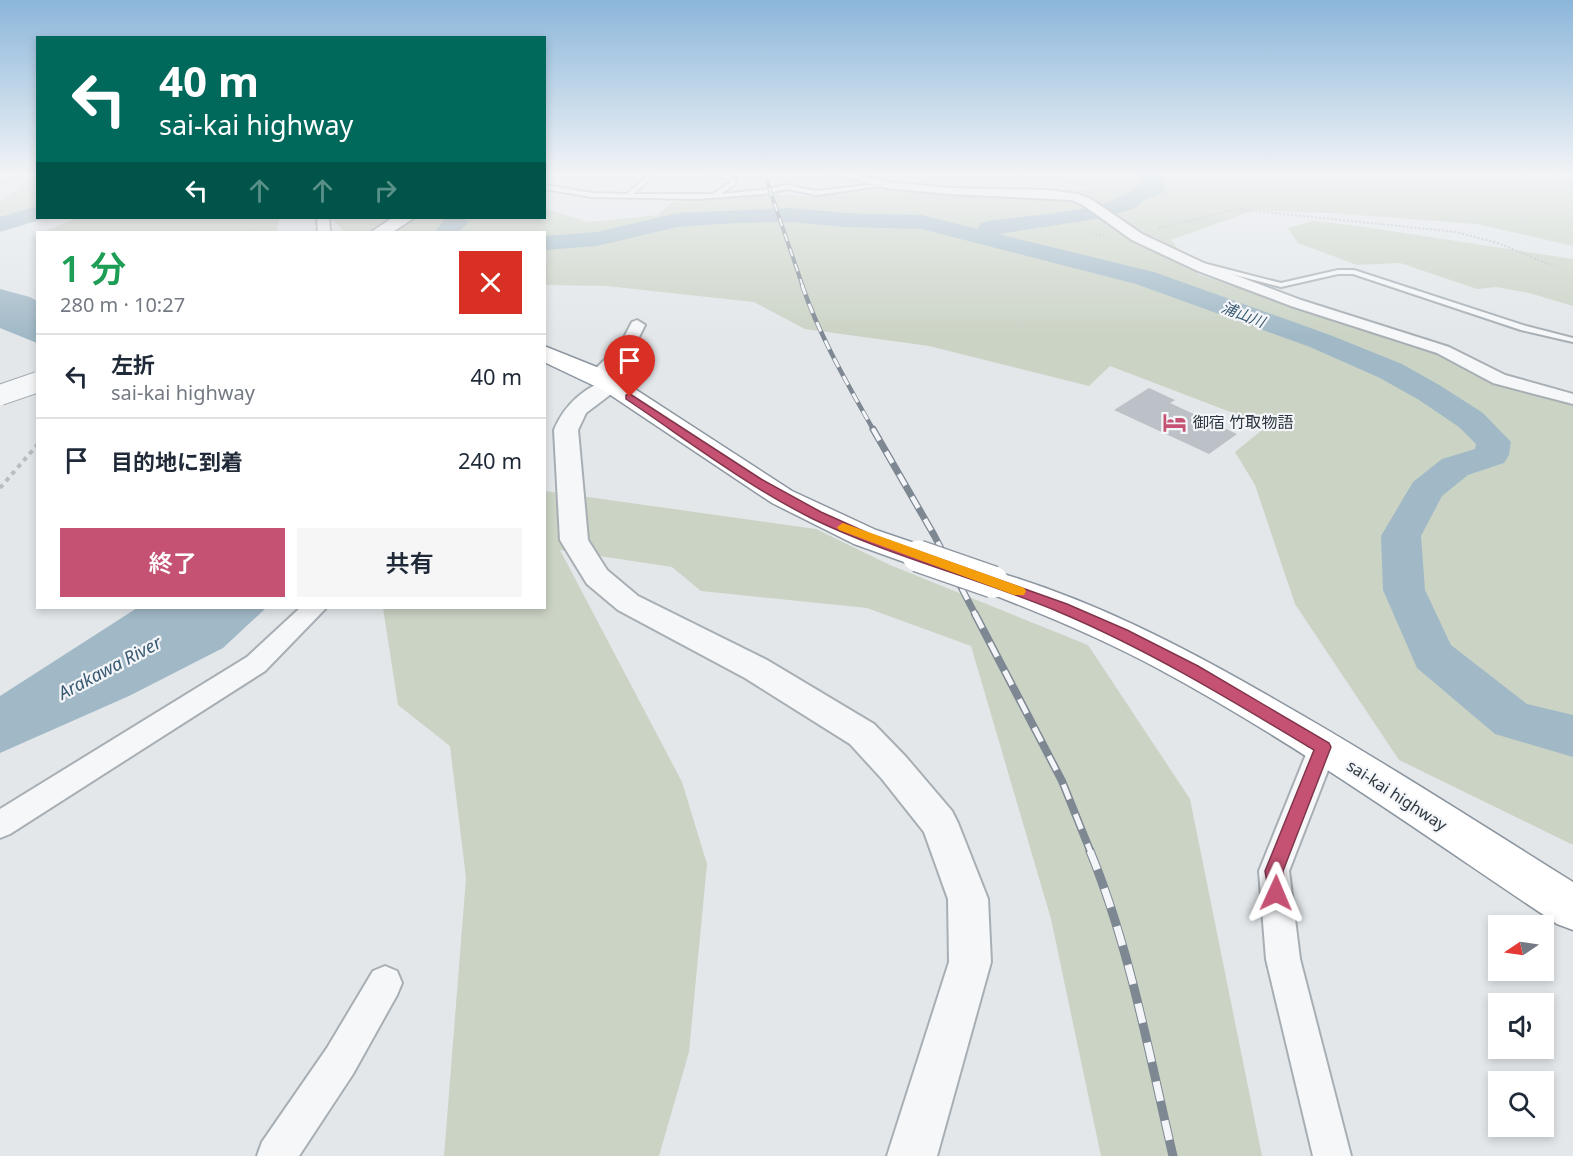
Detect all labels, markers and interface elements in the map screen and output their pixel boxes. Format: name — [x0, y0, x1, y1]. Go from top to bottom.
text: 40 m — [159, 52, 259, 109]
icon: left — [60, 60, 138, 138]
text: sai-kai highway — [159, 106, 353, 143]
icon: left — [180, 174, 213, 207]
icon: ahead — [243, 174, 276, 207]
icon: ahead — [306, 174, 339, 207]
icon: right — [369, 174, 402, 207]
text: 1 分 — [60, 244, 126, 293]
button: close — [459, 251, 522, 314]
text: 280 m · 10:27 — [60, 291, 185, 318]
water label: 浦山川 — [1219, 297, 1270, 332]
pin — [604, 335, 655, 397]
icon: arrive — [613, 344, 646, 377]
text: 左折 — [111, 349, 155, 379]
icon: left — [60, 360, 93, 393]
text: 40 m — [471, 361, 522, 391]
text: sai-kai highway — [111, 379, 255, 406]
hotel icon: 御宿 竹取物語 — [1162, 409, 1188, 435]
place label: 御宿 竹取物語 — [1193, 411, 1293, 433]
icon: arrive — [60, 444, 93, 477]
text: 240 m — [458, 445, 522, 475]
text: 目的地に到着 — [111, 446, 243, 476]
button: 終了 — [60, 528, 285, 597]
button: 共有 — [297, 528, 522, 597]
water label: Arakawa River — [52, 629, 166, 705]
street label: sai-kai highway — [1343, 754, 1452, 836]
position arrow — [1244, 861, 1308, 925]
north arrow — [1488, 915, 1554, 981]
map controls — [1488, 915, 1554, 1137]
button: sound — [1488, 993, 1554, 1059]
button: search — [1488, 1071, 1554, 1137]

